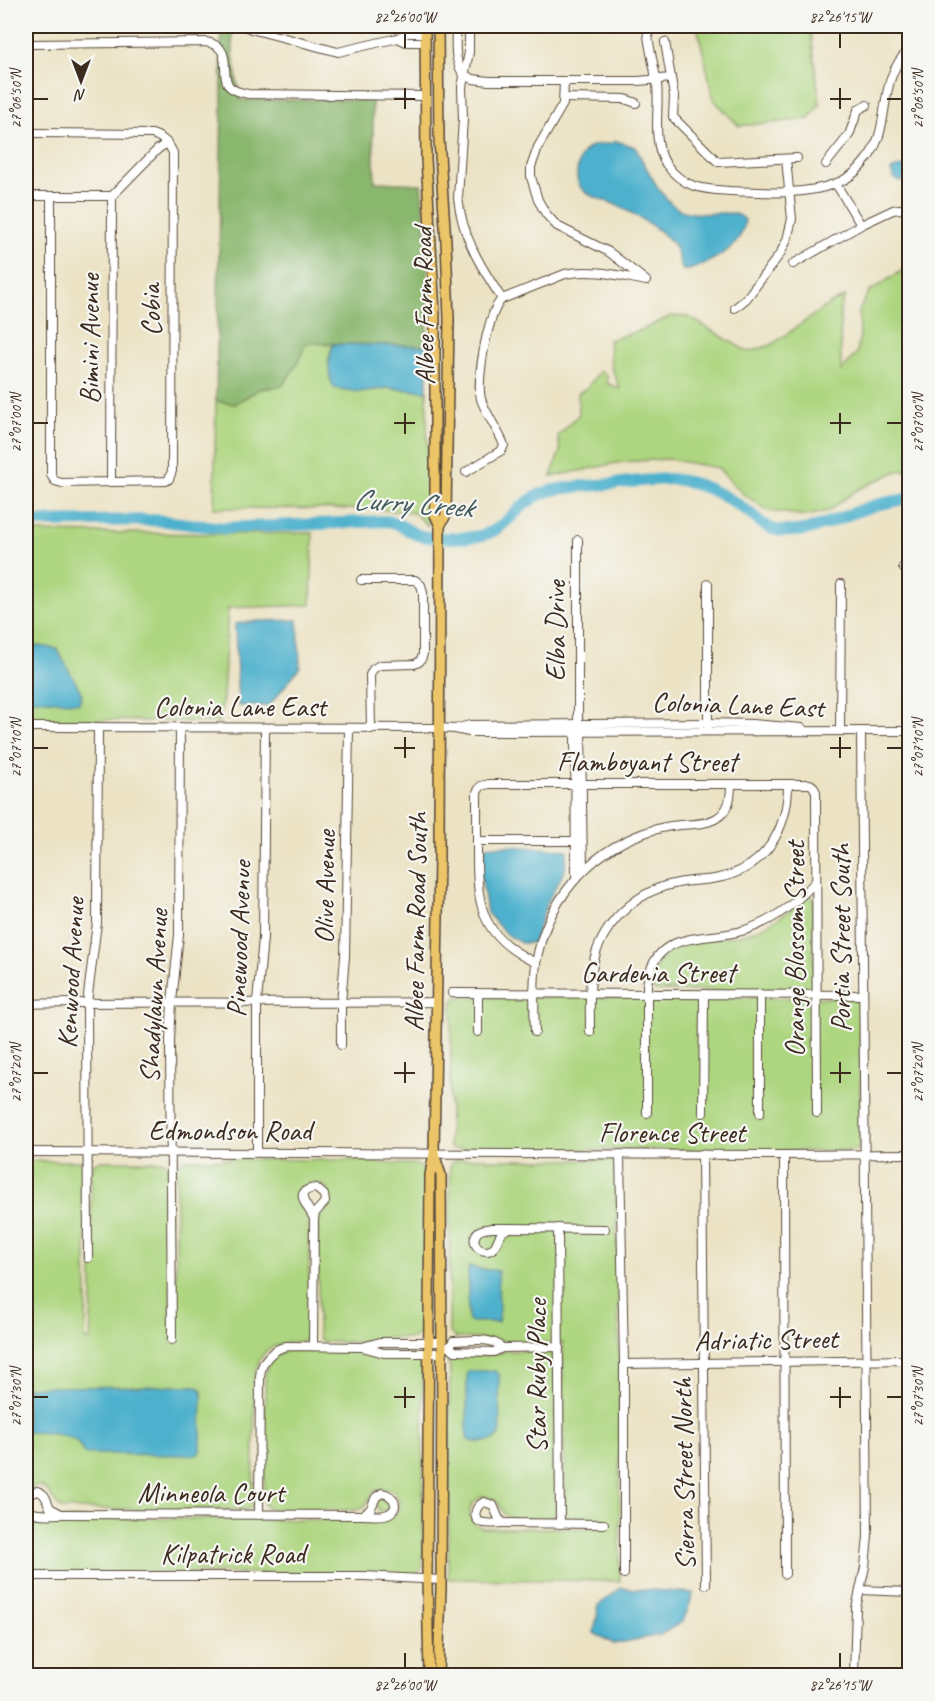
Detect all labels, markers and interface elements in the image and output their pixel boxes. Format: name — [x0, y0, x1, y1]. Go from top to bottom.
text: 82°26'00"W — [375, 8, 439, 27]
text: 82°26'15"W — [810, 8, 874, 27]
north arrow — [51, 51, 111, 111]
text: 27°06'50"N — [7, 66, 26, 129]
text: 27°06'50"N — [909, 66, 928, 129]
text: N — [73, 85, 86, 105]
street label: Albee Farm Road — [405, 223, 442, 385]
street label: Bimini Avenue — [72, 272, 107, 404]
street label: Cobia — [133, 281, 168, 336]
text: 27°07'00"N — [7, 390, 26, 453]
text: 27°07'00"N — [909, 390, 928, 453]
water label: Curry Creek — [352, 480, 479, 526]
street label: Elba Drive — [538, 579, 573, 681]
street label: Colonia Lane East — [651, 684, 827, 725]
street label: Colonia Lane East — [154, 689, 329, 724]
text: 27°07'10"N — [7, 715, 26, 778]
text: 27°07'10"N — [909, 715, 928, 778]
street label: Flamboyant Street — [557, 744, 741, 779]
street label: Albee Farm Road South — [396, 810, 435, 1032]
street label: Olive Avenue — [306, 828, 343, 944]
street label: Orange Blossom Street — [777, 838, 812, 1057]
street label: Portia Street South — [823, 842, 858, 1032]
street label: Pinewood Avenue — [218, 858, 259, 1018]
street label: Kenwood Avenue — [49, 895, 92, 1049]
street label: Shadylawn Avenue — [131, 906, 176, 1084]
street label: Gardenia Street — [581, 955, 739, 990]
text: 27°07'20"N — [7, 1040, 26, 1103]
text: 27°07'20"N — [909, 1040, 928, 1103]
street label: Edmondson Road — [148, 1113, 316, 1148]
street label: Florence Street — [599, 1115, 748, 1150]
street label: Star Ruby Place — [519, 1297, 554, 1453]
street label: Adriatic Street — [694, 1321, 841, 1358]
text: 27°07'30"N — [7, 1364, 26, 1427]
text: 27°07'30"N — [909, 1364, 928, 1427]
street label: Sierra Street North — [664, 1376, 703, 1571]
street label: Minneola Court — [138, 1475, 287, 1510]
street label: Kilpatrick Road — [161, 1536, 309, 1571]
text: 82°26'00"W — [375, 1676, 439, 1695]
text: 82°26'15"W — [810, 1676, 874, 1695]

